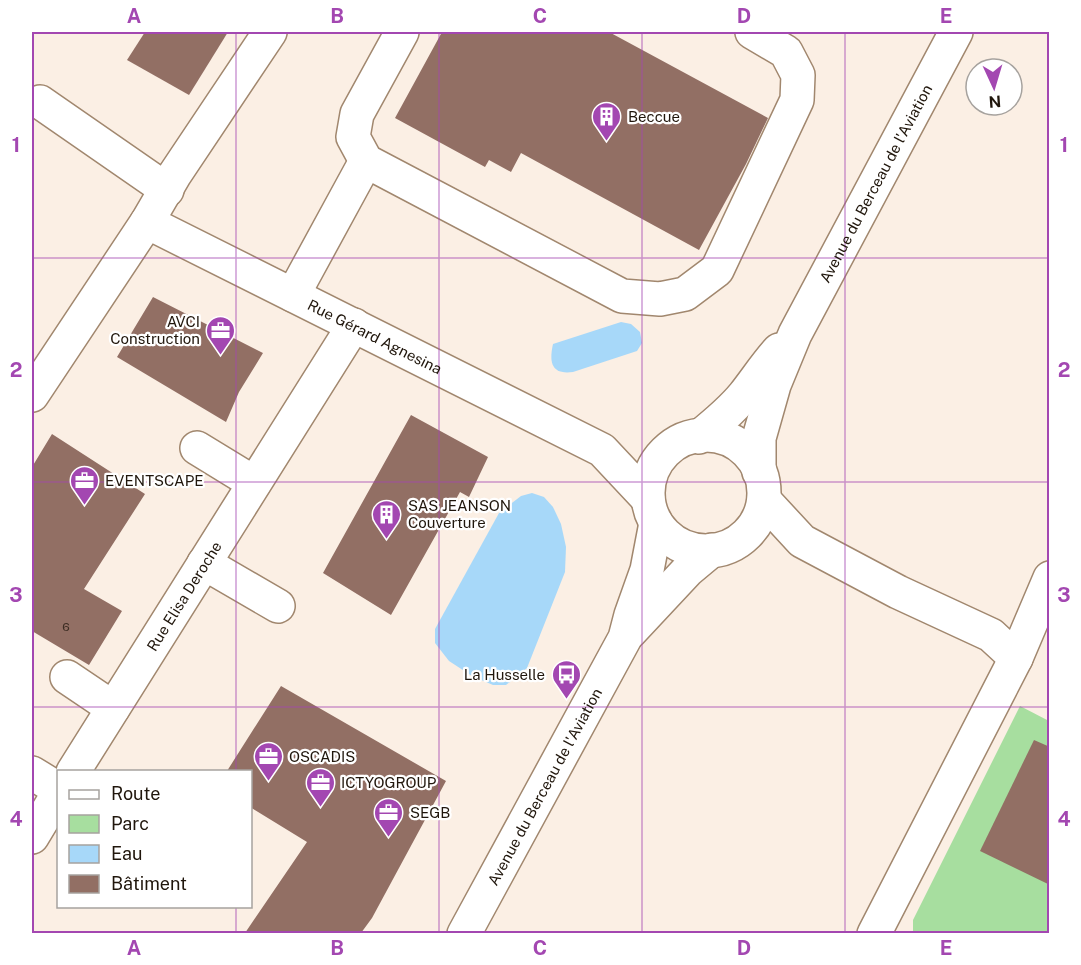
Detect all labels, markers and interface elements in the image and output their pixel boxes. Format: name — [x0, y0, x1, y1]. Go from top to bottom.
text: A — [127, 4, 141, 28]
text: B — [330, 4, 344, 28]
text: C — [533, 4, 547, 28]
text: D — [737, 4, 751, 28]
text: E — [940, 4, 952, 28]
north arrow — [964, 57, 1024, 117]
street label: Avenue du Berceau de l'Aviation — [816, 81, 935, 285]
text: N — [988, 92, 1002, 111]
building icon: Beccue — [591, 100, 623, 142]
place label: Beccue — [628, 108, 680, 125]
text: 1 — [12, 133, 20, 157]
text: 1 — [1060, 133, 1068, 157]
street label: Rue Gérard Agnesina — [305, 296, 445, 377]
place label: AVCI Construction — [110, 313, 200, 347]
office icon: AVCI Construction — [205, 314, 237, 356]
text: 2 — [10, 358, 22, 382]
text: 2 — [1058, 358, 1070, 382]
office icon: EVENTSCAPE — [68, 464, 100, 506]
place label: EVENTSCAPE — [105, 472, 204, 489]
place label: SAS JEANSON Couverture — [408, 497, 511, 531]
building icon: SAS JEANSON Couverture — [371, 498, 403, 540]
street label: Rue Elisa Deroche — [143, 538, 224, 654]
text: 3 — [9, 583, 23, 607]
text: 3 — [1057, 583, 1071, 607]
house number: 6 — [62, 620, 70, 634]
bus stop icon: La Husselle — [550, 658, 582, 700]
place label: La Husselle — [464, 666, 545, 683]
street label: Avenue du Berceau de l'Aviation — [484, 685, 605, 888]
office icon: OSCADIS — [252, 740, 284, 782]
place label: OSCADIS — [289, 748, 355, 765]
office icon: ICTYOGROUP — [304, 766, 336, 808]
legend — [57, 770, 252, 908]
place label: ICTYOGROUP — [341, 774, 437, 791]
text: Route — [111, 783, 160, 804]
office icon: SEGB — [373, 796, 405, 838]
place label: SEGB — [410, 804, 450, 821]
text: 4 — [9, 807, 23, 831]
text: 4 — [1057, 807, 1071, 831]
text: Parc — [111, 813, 149, 834]
text: Eau — [111, 843, 142, 864]
text: Bâtiment — [111, 873, 187, 894]
text: A — [127, 936, 141, 960]
text: B — [330, 936, 344, 960]
text: C — [533, 936, 547, 960]
text: D — [737, 936, 751, 960]
text: E — [940, 936, 952, 960]

